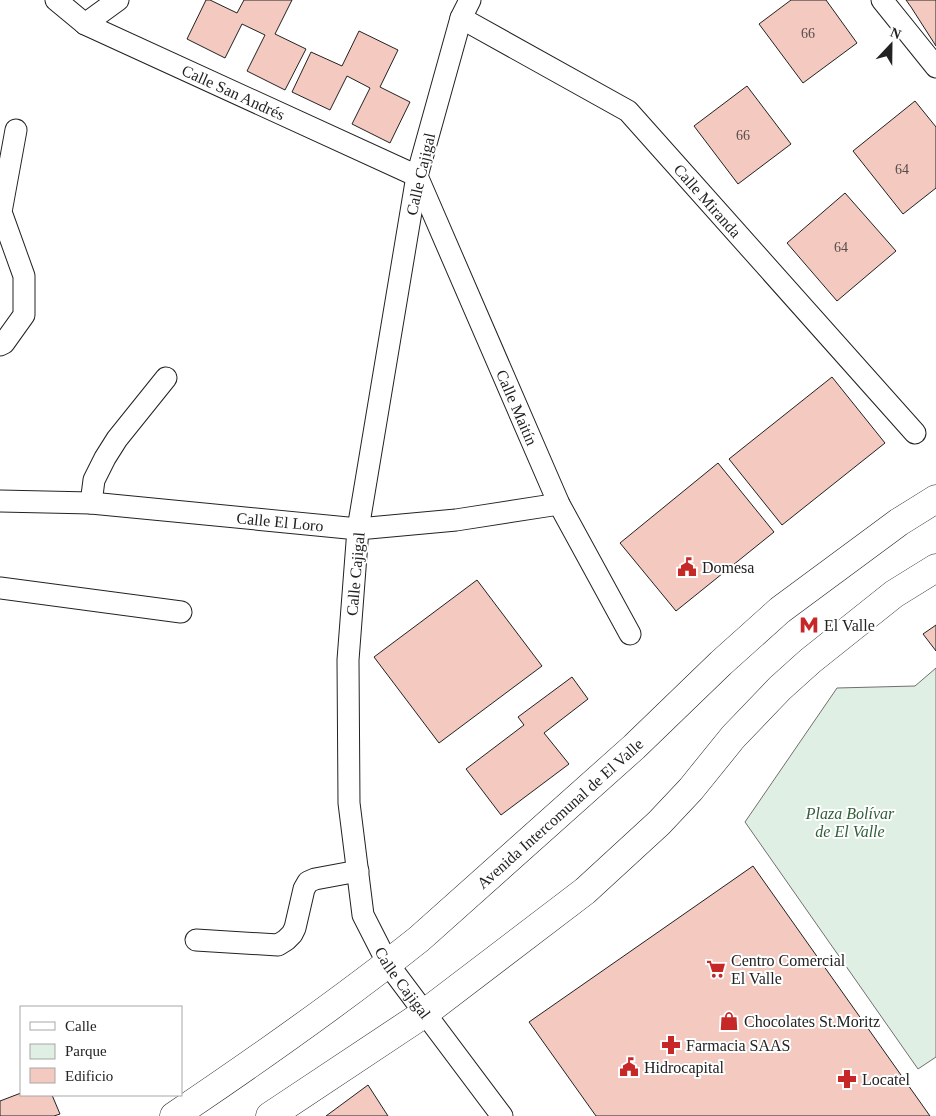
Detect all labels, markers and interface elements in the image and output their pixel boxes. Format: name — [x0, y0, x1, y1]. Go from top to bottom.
north arrow — [866, 20, 916, 70]
text: N — [888, 25, 903, 42]
house number: 66 — [801, 26, 815, 41]
street label: Calle San Andrés — [179, 62, 287, 123]
house number: 66 — [736, 128, 750, 143]
street label: Calle Cajigal — [403, 131, 439, 217]
street label: Calle Miranda — [670, 161, 744, 241]
house number: 64 — [895, 162, 909, 177]
house number: 64 — [834, 240, 848, 255]
street label: Calle Maitín — [493, 367, 540, 448]
street label: Calle El Loro — [236, 509, 324, 535]
street label: Calle Cajigal — [343, 531, 369, 617]
public building icon: Domesa — [676, 556, 698, 578]
place label: Domesa — [702, 559, 754, 576]
metro station icon: El Valle — [798, 614, 820, 636]
place label: El Valle — [824, 617, 875, 634]
street label: Avenida Intercomunal de El Valle — [474, 735, 646, 892]
park label: Plaza Bolívar de El Valle — [805, 805, 895, 840]
street label: Calle Cajigal — [372, 944, 434, 1022]
place label: Centro Comercial El Valle — [731, 952, 846, 987]
supermarket icon: Centro Comercial El Valle — [705, 958, 727, 980]
legend — [20, 1006, 182, 1096]
shop icon: Chocolates St.Moritz — [718, 1010, 740, 1032]
place label: Chocolates St.Moritz — [744, 1013, 880, 1030]
text: Calle — [65, 1018, 97, 1034]
pharmacy icon: Farmacia SAAS — [660, 1034, 682, 1056]
place label: Farmacia SAAS — [686, 1037, 790, 1054]
text: Parque — [65, 1043, 107, 1059]
public building icon: Hidrocapital — [618, 1056, 640, 1078]
place label: Hidrocapital — [644, 1059, 725, 1077]
text: Edificio — [65, 1068, 113, 1084]
pharmacy icon: Locatel — [836, 1068, 858, 1090]
place label: Locatel — [862, 1071, 911, 1088]

